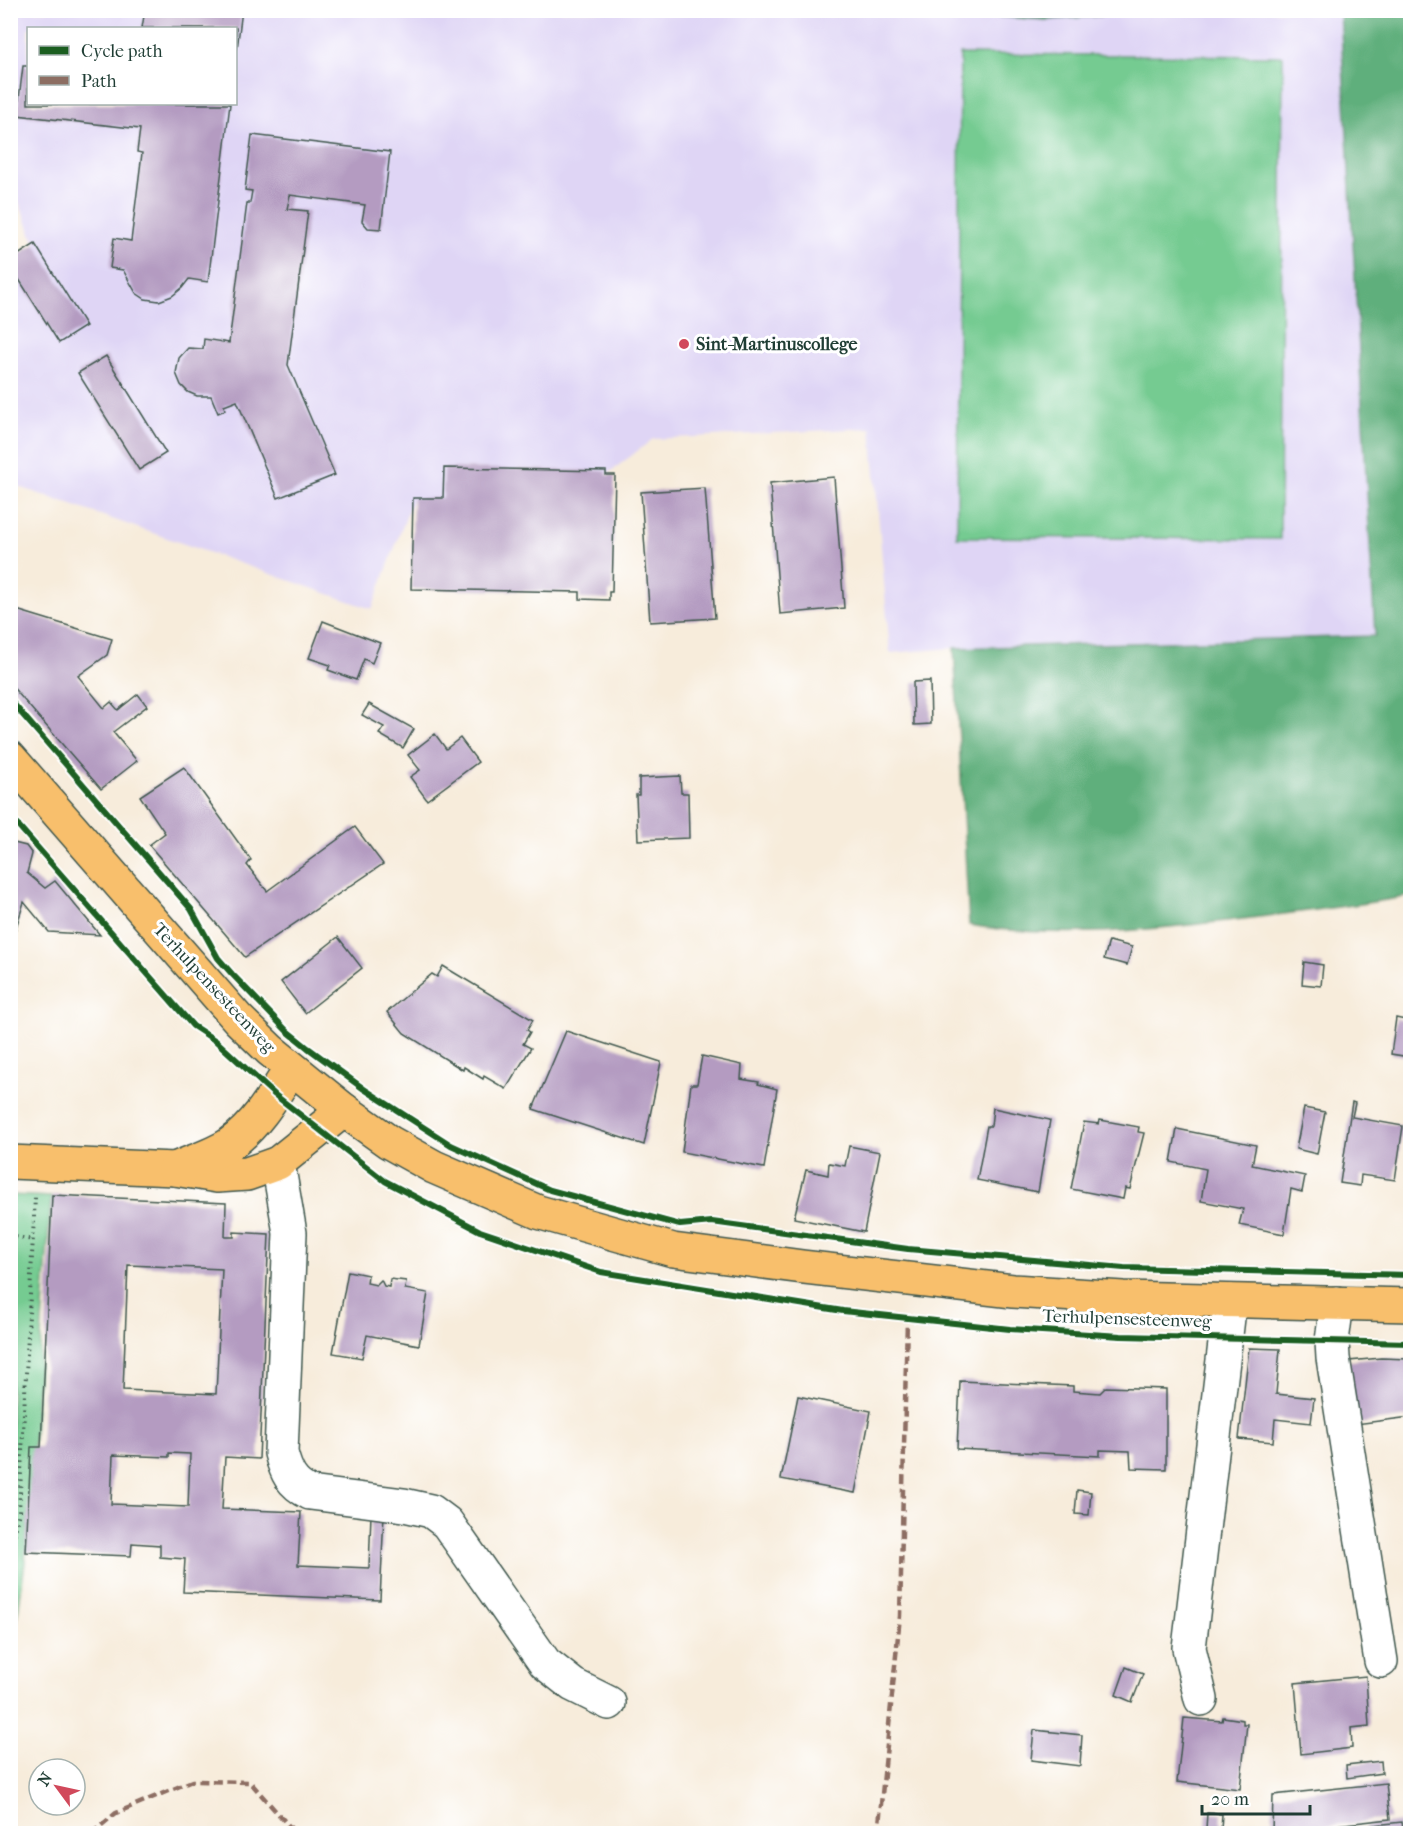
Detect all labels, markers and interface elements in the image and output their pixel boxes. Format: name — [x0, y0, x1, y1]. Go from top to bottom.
legend — [27, 27, 237, 105]
text: Cycle path — [81, 41, 162, 62]
text: Path — [81, 71, 117, 92]
place label: Sint-Martinuscollege — [696, 334, 858, 355]
marker: Sint-Martinuscollege — [677, 337, 691, 351]
street label: Terhulpensesteenweg — [149, 919, 280, 1057]
street label: Terhulpensesteenweg — [1042, 1306, 1212, 1332]
north arrow — [27, 1757, 87, 1817]
text: N — [34, 1768, 57, 1789]
scale bar — [1202, 1778, 1310, 1816]
text: 20 m — [1211, 1789, 1249, 1810]

